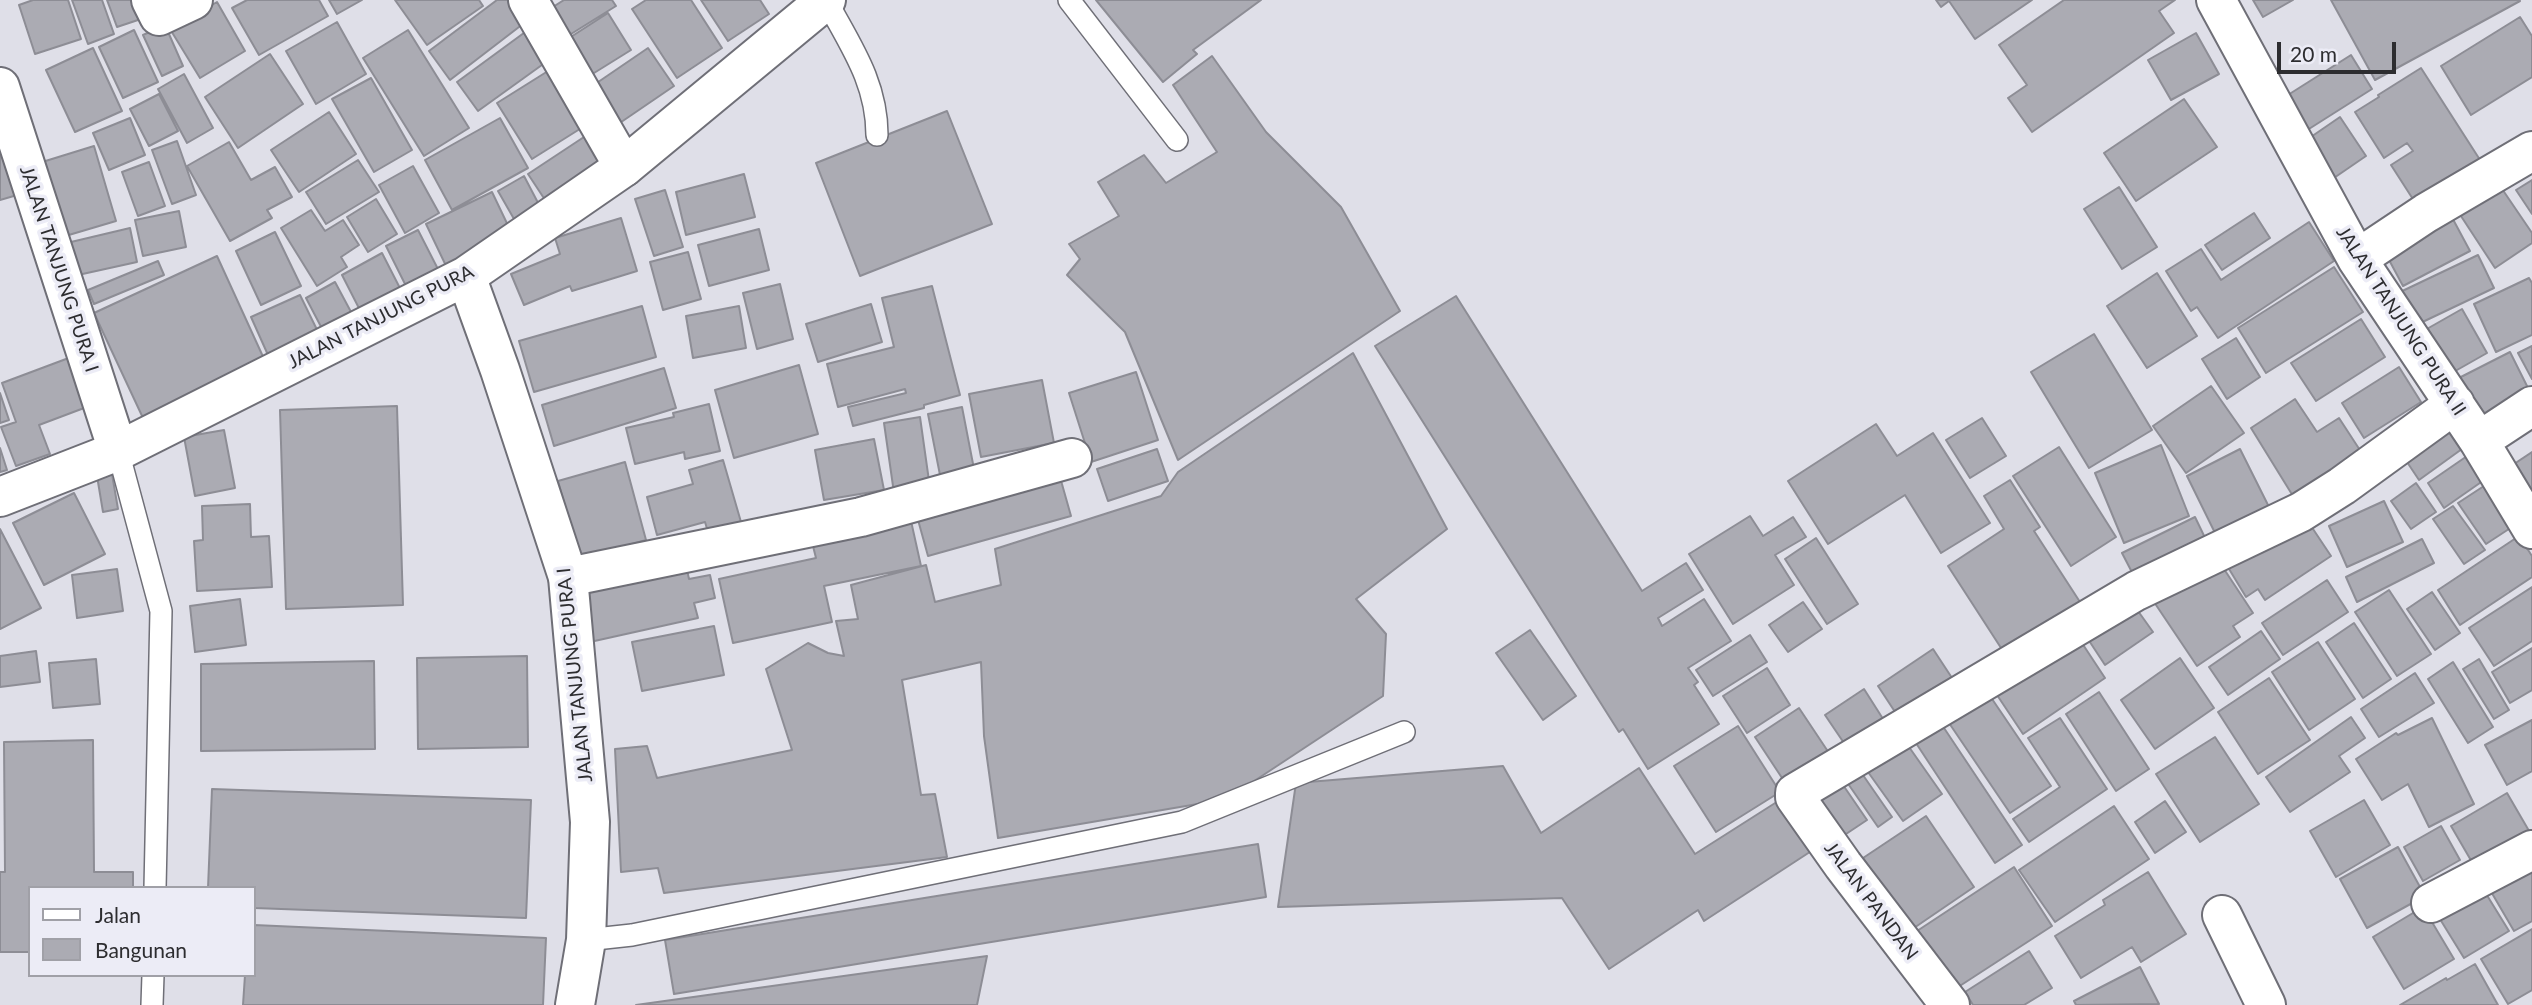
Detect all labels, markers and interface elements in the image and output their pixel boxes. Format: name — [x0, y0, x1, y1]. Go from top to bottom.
scale bar — [2280, 28, 2399, 72]
text: 20 m — [2290, 41, 2337, 66]
street label: JALAN TANJUNG PURA I — [15, 163, 103, 375]
street label: JALAN TANJUNG PURA II — [2331, 222, 2471, 420]
street label: JALAN TANJUNG PURA — [284, 260, 478, 374]
street label: JALAN TANJUNG PURA I — [552, 567, 598, 783]
street label: JALAN PANDAN — [1819, 837, 1923, 965]
legend — [28, 886, 256, 977]
text: Jalan — [95, 902, 141, 927]
text: Bangunan — [95, 937, 187, 962]

